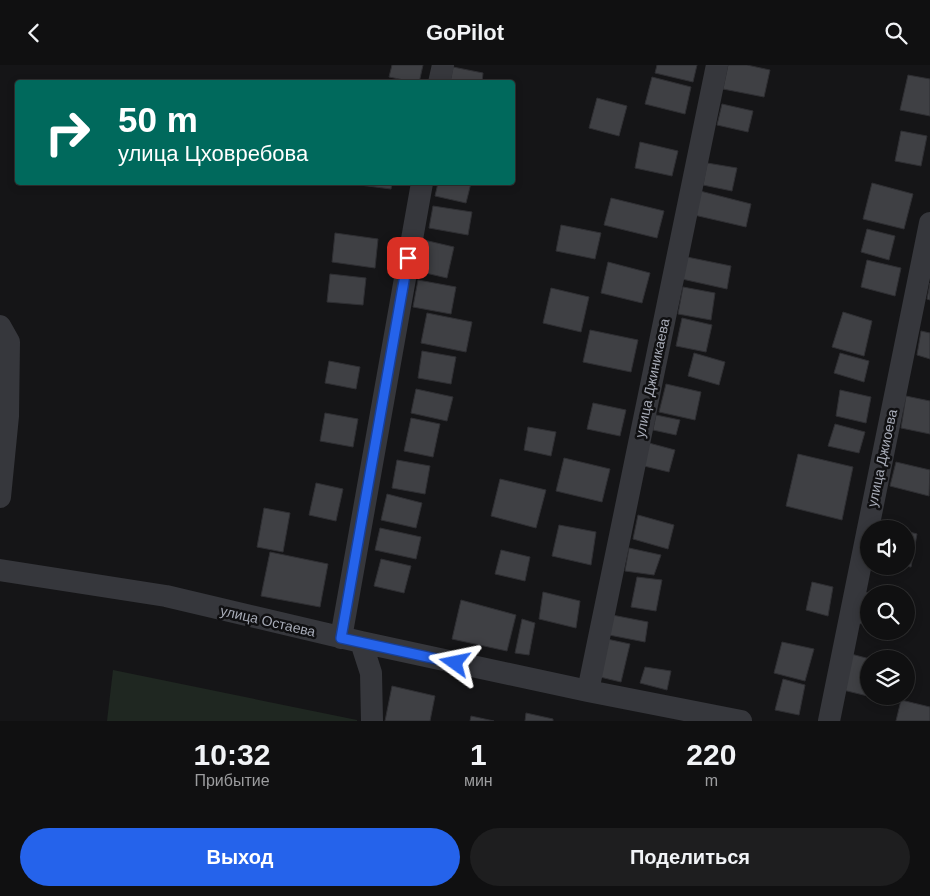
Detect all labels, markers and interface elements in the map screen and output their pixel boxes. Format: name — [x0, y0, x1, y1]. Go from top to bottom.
icon: back — [20, 19, 48, 47]
icon: search — [882, 19, 910, 47]
text: GoPilot — [426, 20, 504, 45]
icon: right — [35, 100, 100, 165]
text: 50 m — [118, 100, 198, 139]
text: улица Цховребова — [118, 141, 308, 166]
pin — [387, 237, 429, 279]
icon: arrive — [394, 244, 422, 272]
street label: улица Джиникаева — [632, 317, 673, 439]
street label: улица Джиоева — [864, 407, 900, 508]
map controls — [860, 520, 915, 705]
button: sound — [860, 520, 915, 575]
button: search — [860, 585, 915, 640]
street label: улица Остаева — [219, 602, 317, 640]
position arrow — [428, 636, 480, 688]
button: layers — [860, 650, 915, 705]
text: 10:32 — [194, 738, 270, 771]
text: 1 — [470, 738, 487, 771]
text: 220 — [686, 738, 736, 771]
text: Прибытие — [194, 772, 270, 789]
text: мин — [464, 772, 493, 789]
text: m — [705, 772, 718, 789]
button: Выход — [20, 828, 460, 886]
button: Поделиться — [470, 828, 910, 886]

